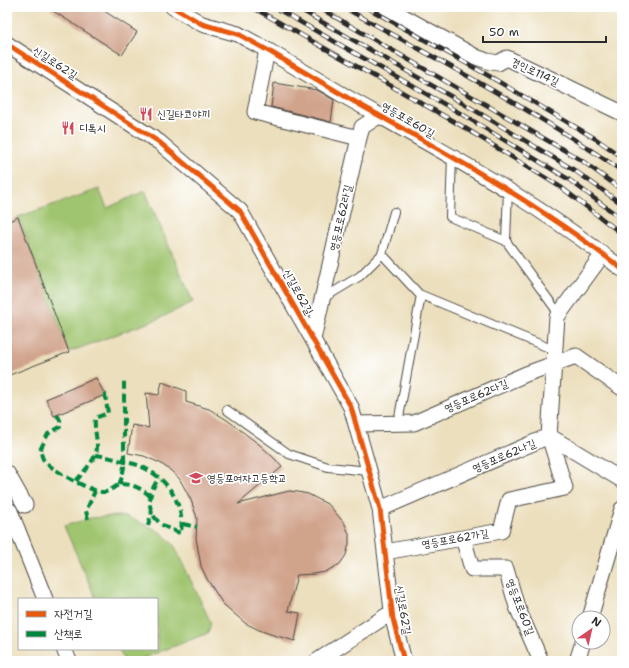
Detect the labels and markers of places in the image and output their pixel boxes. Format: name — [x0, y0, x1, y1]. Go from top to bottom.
restaurant icon: 신길타코야끼 — [138, 106, 154, 122]
place label: 신길타코야끼 — [157, 107, 210, 122]
restaurant icon: 디톡시 — [60, 120, 76, 136]
place label: 디톡시 — [79, 121, 106, 136]
school or university icon: 영등포여자고등학교 — [188, 470, 204, 486]
place label: 영등포여자고등학교 — [207, 471, 287, 486]

